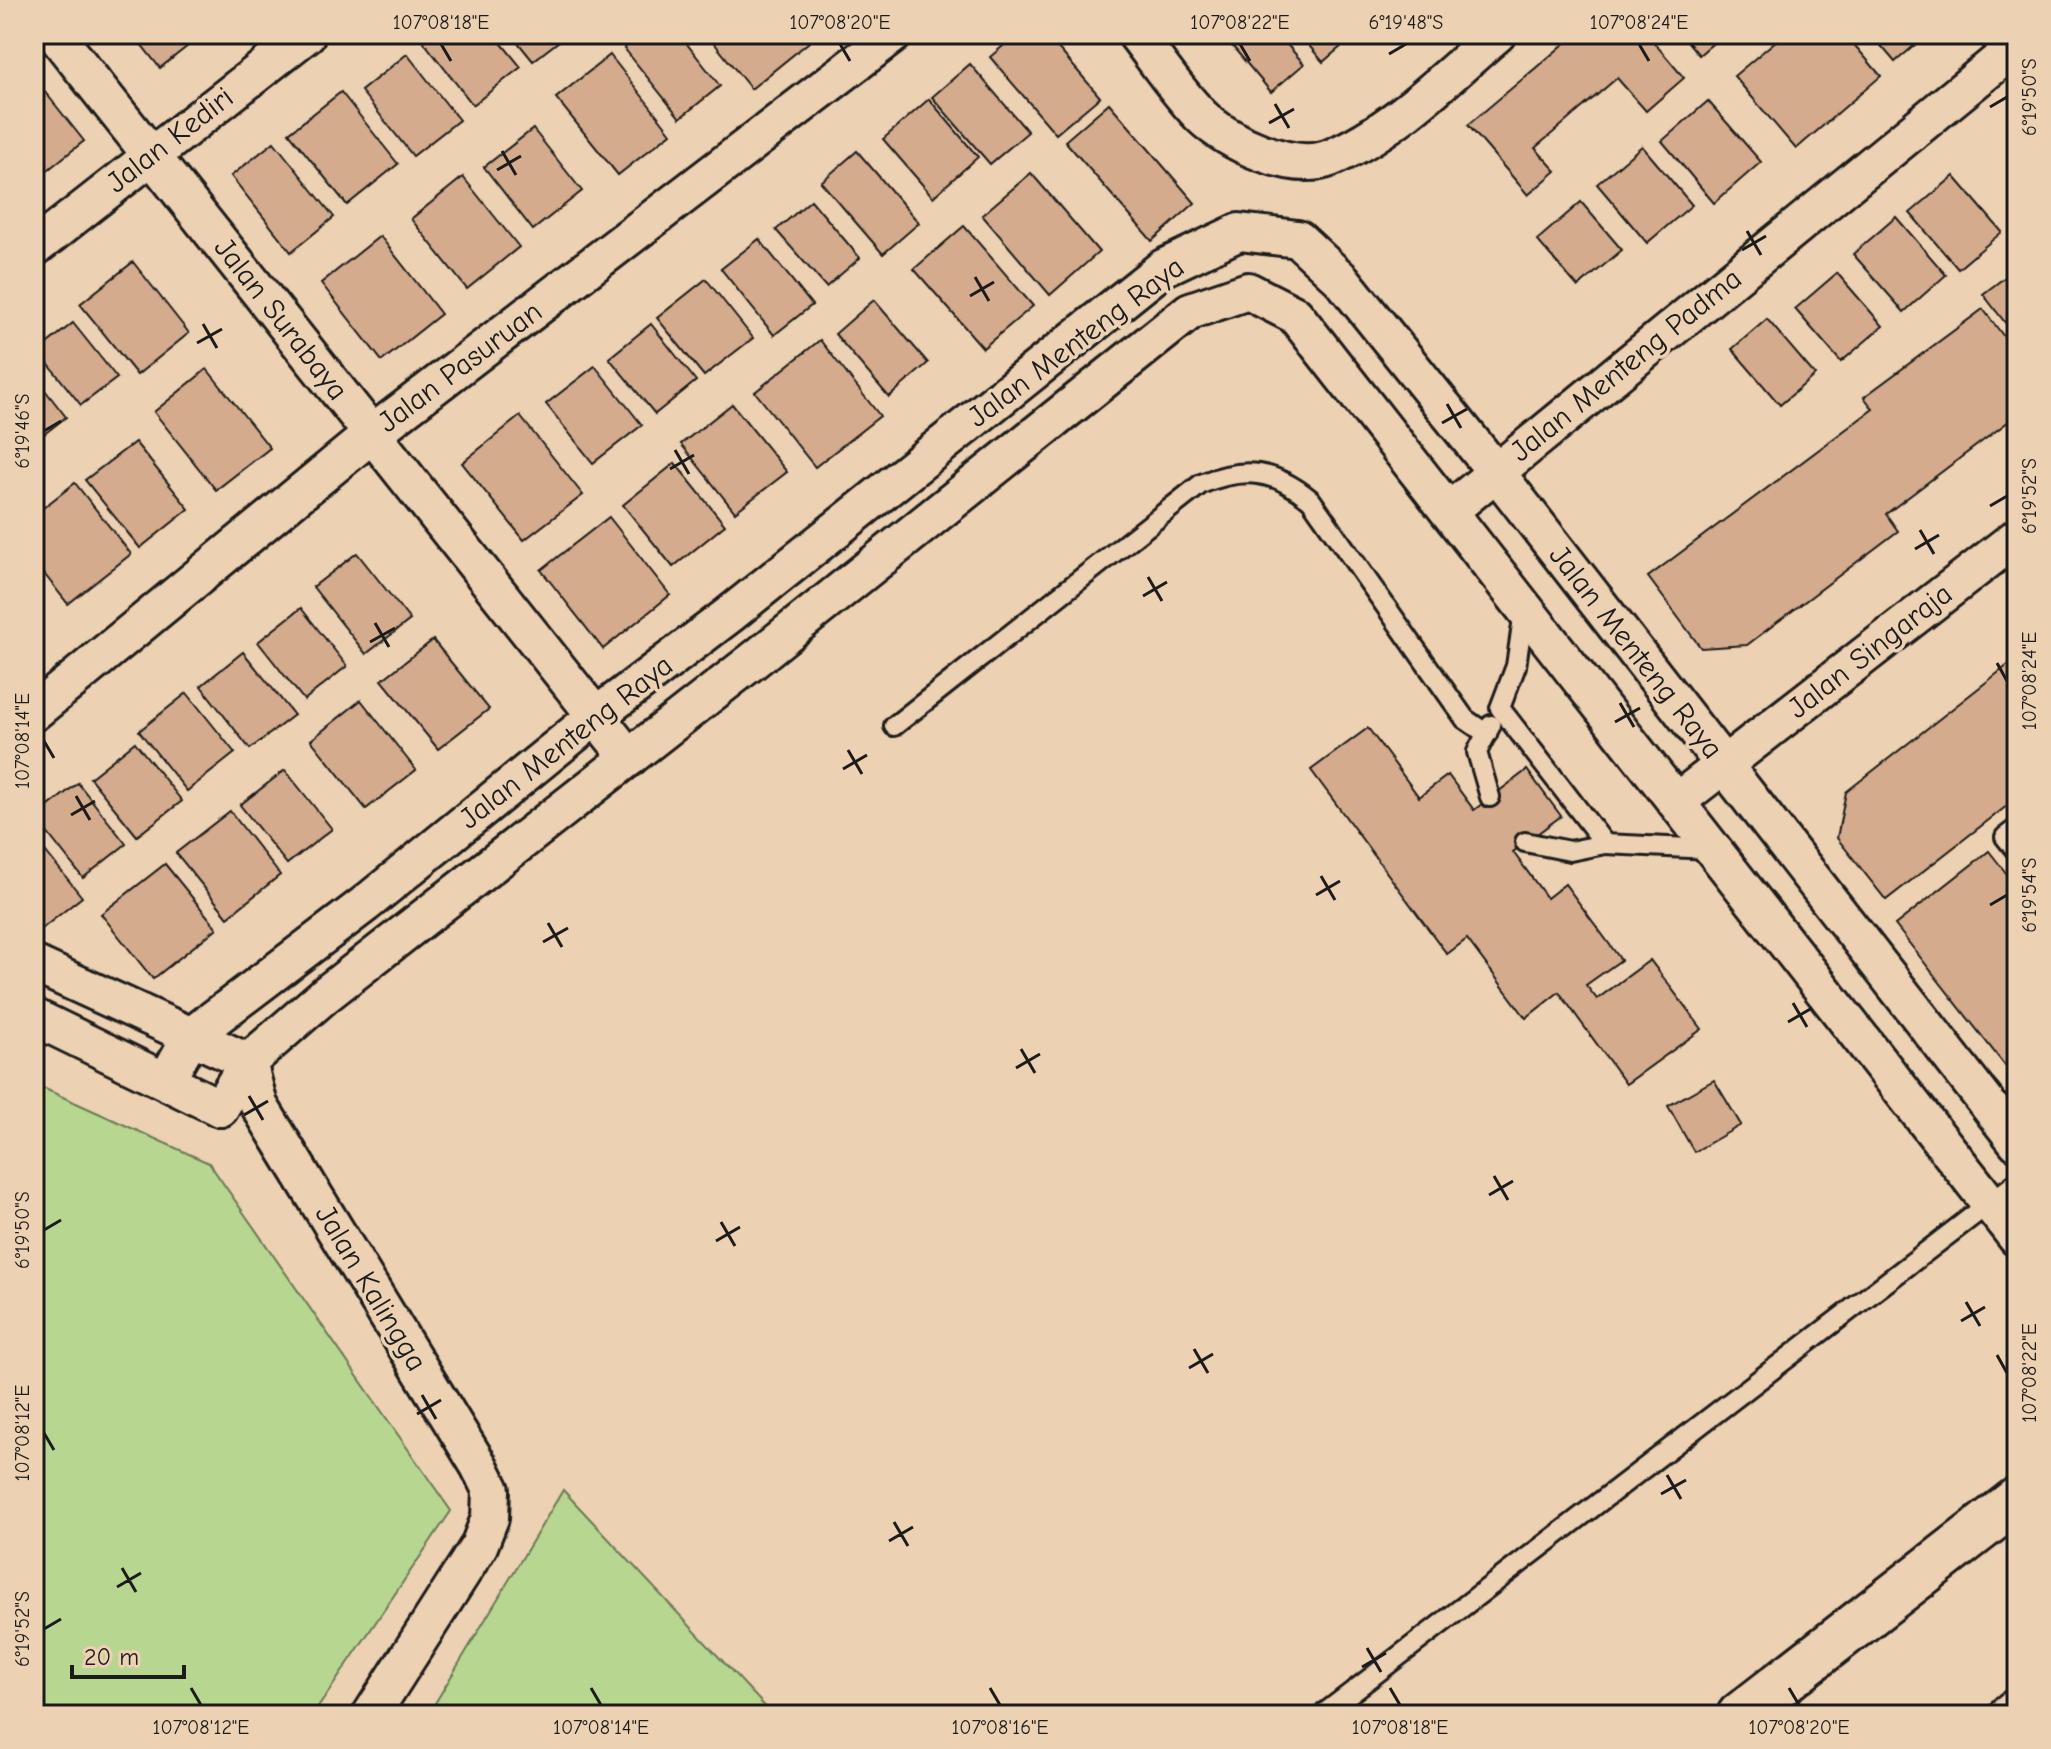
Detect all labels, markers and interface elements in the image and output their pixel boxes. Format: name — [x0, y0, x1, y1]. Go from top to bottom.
text: 107°08'18"E — [393, 11, 489, 34]
text: 107°08'20"E — [789, 11, 891, 34]
text: 107°08'22"E — [1190, 11, 1290, 34]
text: 6°19'48"S — [1369, 11, 1443, 34]
text: 107°08'24"E — [1590, 11, 1688, 34]
text: 6°19'50"S — [2018, 58, 2041, 136]
street label: Jalan Kediri — [100, 80, 240, 200]
street label: Jalan Surabaya — [207, 231, 355, 407]
street label: Jalan Menteng Raya — [961, 249, 1191, 435]
street label: Jalan Menteng Padma — [1503, 261, 1749, 469]
street label: Jalan Pasuruan — [371, 294, 549, 440]
text: 6°19'46"S — [11, 393, 34, 469]
text: 6°19'52"S — [2018, 458, 2041, 534]
street label: Jalan Menteng Raya — [1542, 538, 1730, 766]
street label: Jalan Singaraja — [1781, 576, 1959, 726]
text: 107°08'24"E — [2018, 632, 2041, 730]
street label: Jalan Menteng Raya — [452, 648, 680, 836]
text: 107°08'14"E — [11, 693, 34, 789]
text: 6°19'54"S — [2018, 857, 2041, 933]
text: 6°19'50"S — [11, 1191, 34, 1269]
street label: Jalan Kalingga — [308, 1199, 434, 1377]
text: 107°08'22"E — [2018, 1323, 2041, 1423]
text: 107°08'12"E — [11, 1385, 34, 1481]
text: 6°19'52"S — [11, 1591, 34, 1667]
scale bar — [72, 1629, 184, 1679]
text: 20 m — [84, 1643, 139, 1671]
text: 107°08'12"E — [153, 1716, 249, 1739]
text: 107°08'14"E — [553, 1716, 649, 1739]
text: 107°08'16"E — [951, 1716, 1049, 1739]
text: 107°08'18"E — [1352, 1716, 1448, 1739]
text: 107°08'20"E — [1748, 1716, 1850, 1739]

